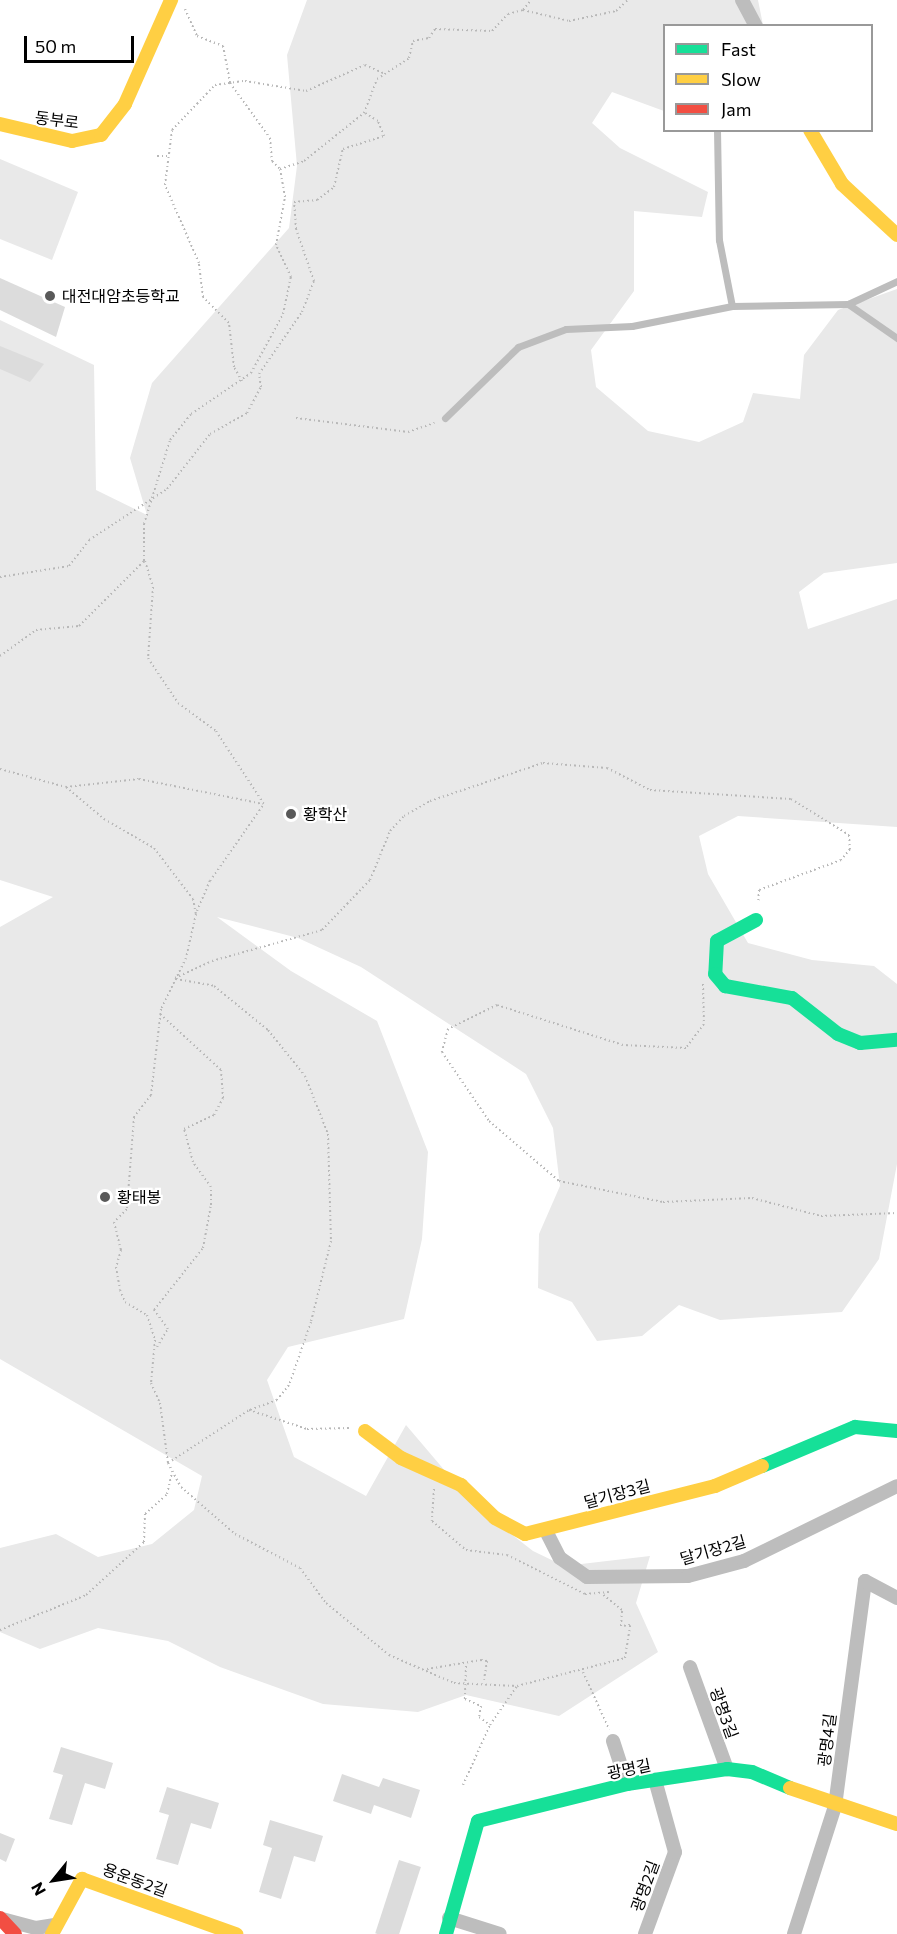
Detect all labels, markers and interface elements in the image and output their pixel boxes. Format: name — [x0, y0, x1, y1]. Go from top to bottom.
scale bar — [27, 24, 136, 62]
legend — [663, 24, 873, 132]
text: 50 m — [35, 35, 76, 57]
text: Fast — [721, 38, 756, 60]
text: Slow — [721, 68, 761, 90]
text: Jam — [721, 98, 751, 120]
street label: 동부로 — [34, 108, 80, 132]
place label: 대전대암초등학교 — [62, 286, 180, 306]
marker: 대전대암초등학교 — [43, 289, 57, 303]
place label: 황학산 — [303, 804, 347, 824]
marker: 황학산 — [284, 807, 298, 821]
place label: 황태봉 — [117, 1187, 161, 1207]
marker: 황태봉 — [98, 1190, 112, 1204]
street label: 달기장3길 — [582, 1476, 652, 1512]
street label: 달기장2길 — [678, 1531, 748, 1569]
street label: 광명3길 — [706, 1685, 742, 1741]
street label: 광명4길 — [814, 1712, 840, 1768]
street label: 광명길 — [605, 1755, 653, 1783]
north arrow — [24, 1850, 84, 1910]
street label: 광명2길 — [627, 1858, 663, 1914]
street label: 용운동2길 — [100, 1859, 170, 1901]
text: N — [27, 1879, 49, 1899]

